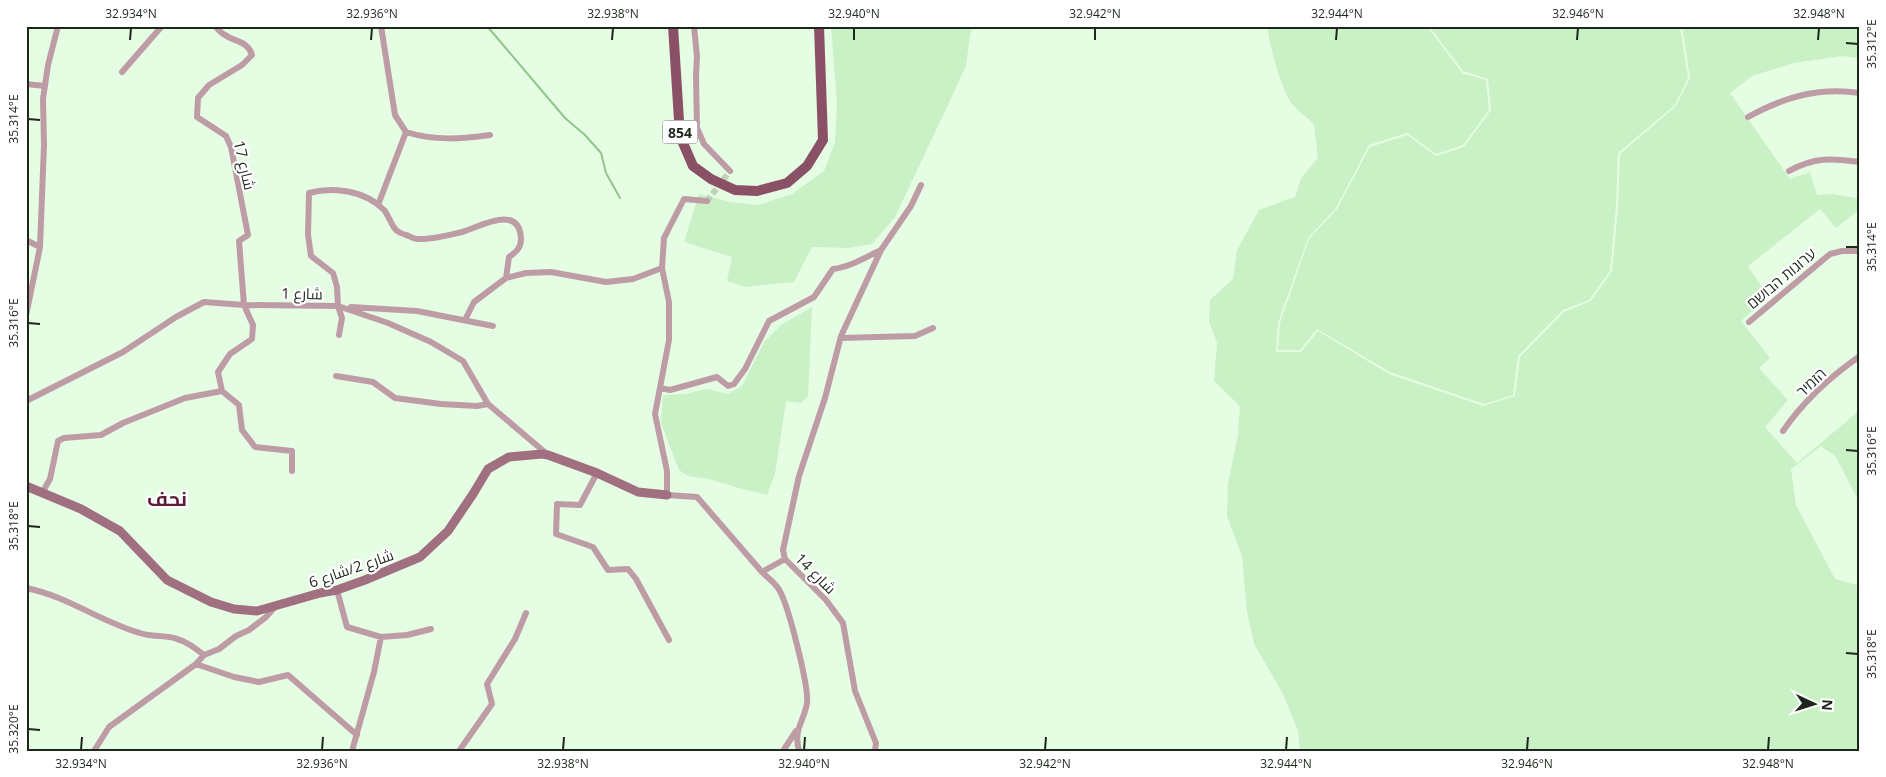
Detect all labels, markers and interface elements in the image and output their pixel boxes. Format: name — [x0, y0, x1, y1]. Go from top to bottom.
text: 32.934°N — [105, 5, 157, 22]
text: 32.936°N — [346, 5, 398, 22]
text: 32.938°N — [587, 5, 639, 22]
text: 32.940°N — [828, 5, 880, 22]
text: 32.942°N — [1069, 5, 1121, 22]
text: 32.944°N — [1311, 5, 1363, 22]
text: 32.946°N — [1552, 5, 1604, 22]
text: 32.948°N — [1793, 5, 1845, 22]
text: 35.312°E — [1863, 19, 1880, 69]
text: 35.314°E — [5, 94, 22, 144]
road number: 854 — [662, 120, 698, 144]
street label: شارع 17 — [228, 138, 260, 192]
text: 35.314°E — [1863, 222, 1880, 272]
street label: ערוגות הבושם — [1742, 243, 1820, 313]
street label: شارع 1 — [281, 283, 323, 305]
text: 35.316°E — [5, 298, 22, 348]
street label: הזמיר — [1792, 363, 1830, 401]
text: 35.316°E — [1863, 426, 1880, 476]
district label: نحف — [147, 485, 187, 512]
text: 35.318°E — [5, 501, 22, 551]
street label: شارع 2/شارع 6 — [306, 544, 397, 594]
street label: شارع 14 — [790, 548, 841, 599]
text: 35.318°E — [1863, 629, 1880, 679]
north arrow — [1788, 680, 1838, 730]
text: N — [1818, 699, 1837, 711]
text: 35.320°E — [5, 704, 22, 754]
text: 32.934°N — [55, 755, 107, 772]
text: 32.936°N — [296, 755, 348, 772]
text: 32.938°N — [537, 755, 589, 772]
text: 32.940°N — [778, 755, 830, 772]
text: 32.942°N — [1019, 755, 1071, 772]
text: 32.944°N — [1260, 755, 1312, 772]
text: 32.946°N — [1501, 755, 1553, 772]
text: 32.948°N — [1742, 755, 1794, 772]

